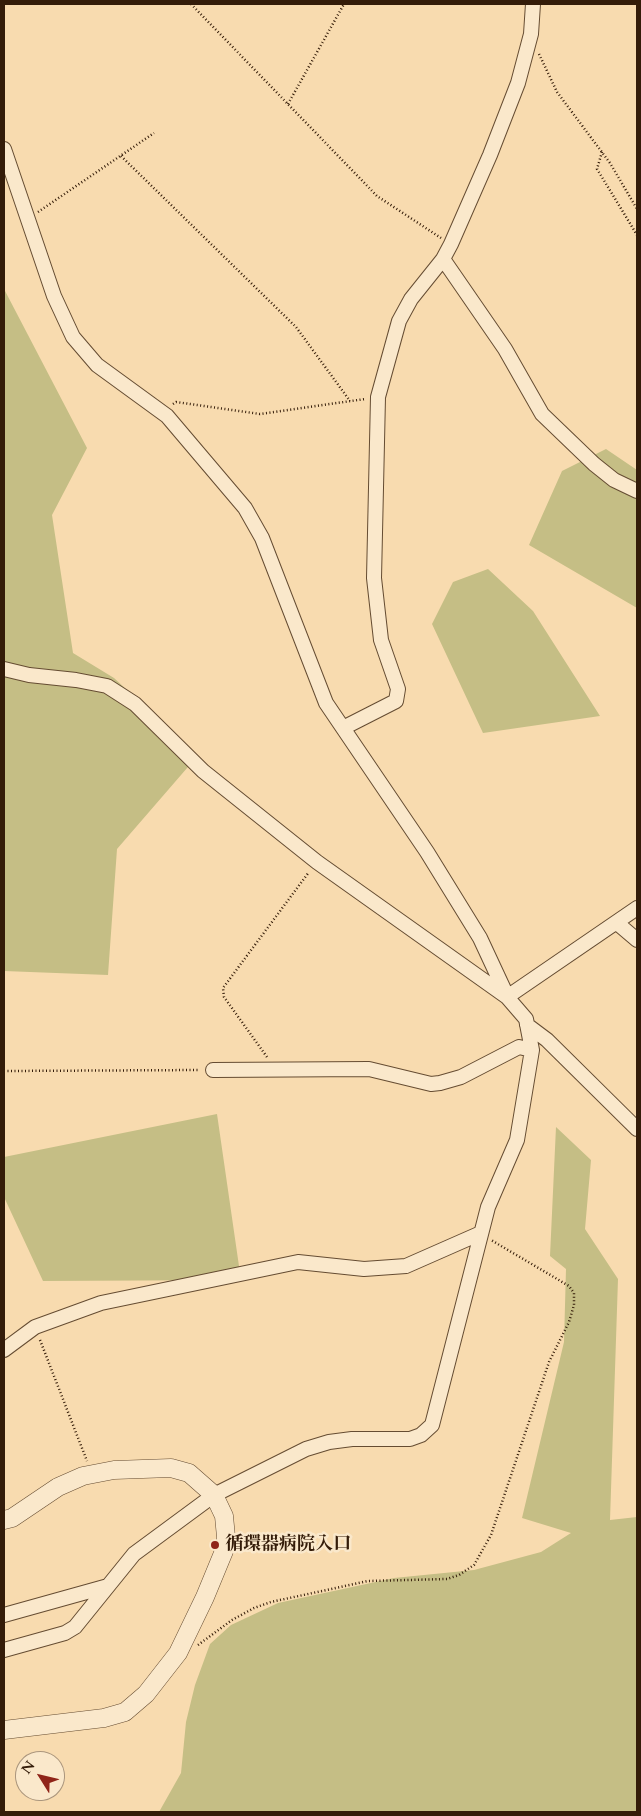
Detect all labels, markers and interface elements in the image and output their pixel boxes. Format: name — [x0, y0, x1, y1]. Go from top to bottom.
place label: 循環器病院入口 — [225, 1534, 351, 1556]
marker: 循環器病院入口 — [209, 1539, 221, 1551]
north arrow — [15, 1751, 65, 1801]
text: N — [17, 1757, 40, 1778]

